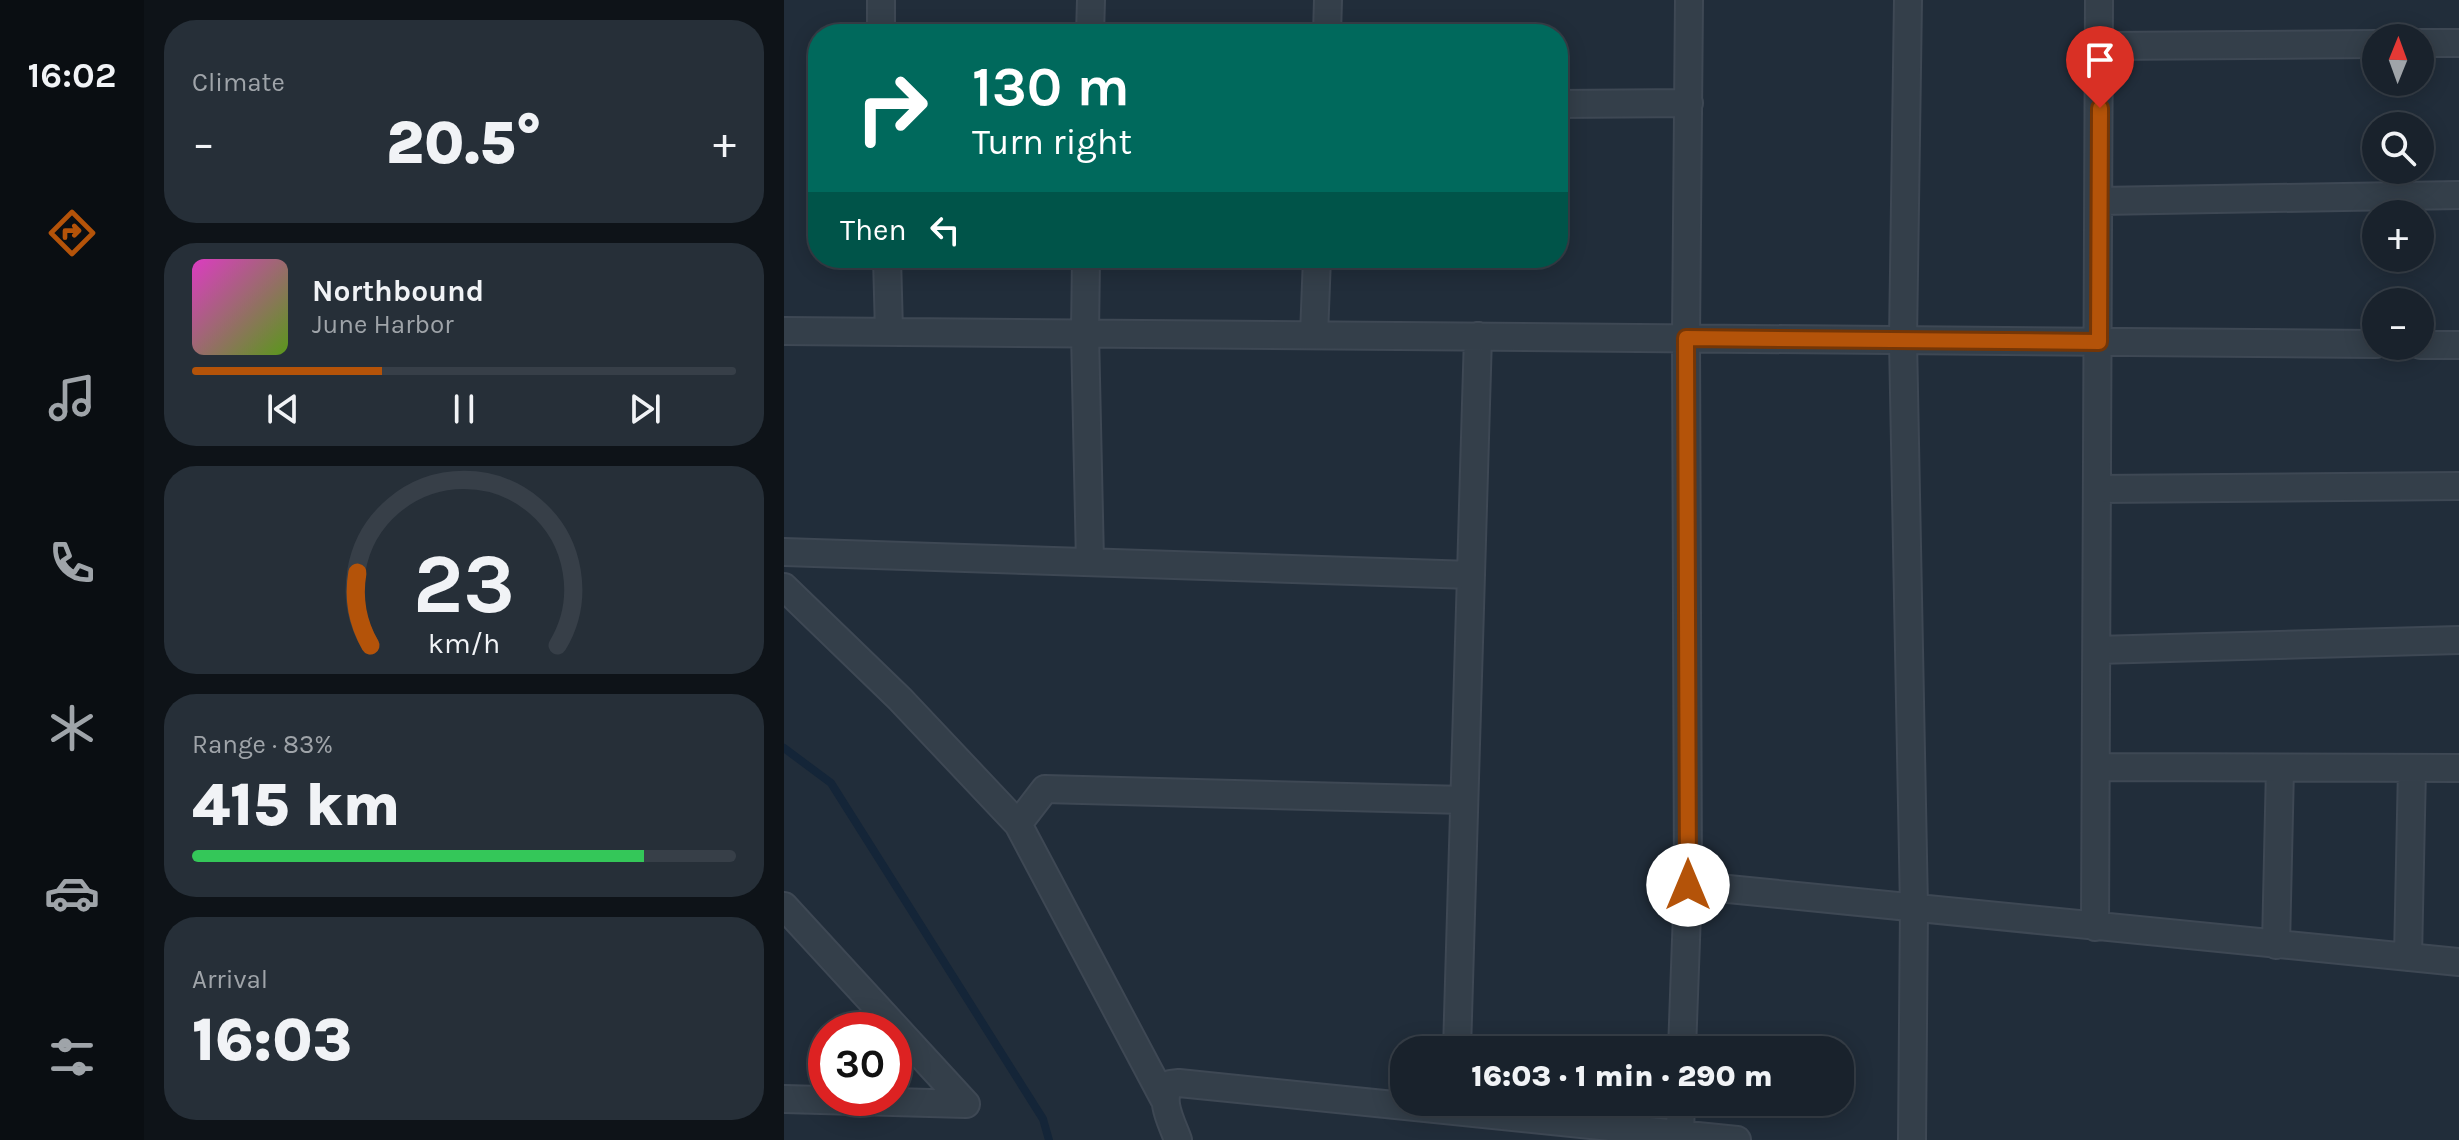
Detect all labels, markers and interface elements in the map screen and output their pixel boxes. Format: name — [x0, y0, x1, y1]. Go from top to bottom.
north arrow — [2362, 24, 2434, 96]
map controls — [2362, 24, 2434, 360]
pin — [2066, 26, 2134, 108]
icon: arrive — [2078, 38, 2122, 82]
text: 16:02 — [28, 54, 116, 96]
text: 130 m — [972, 54, 1130, 119]
icon: right — [840, 56, 944, 160]
text: Climate — [192, 67, 285, 98]
text: 20.5° — [386, 108, 542, 178]
button: search — [2362, 112, 2434, 184]
text: − — [192, 118, 215, 169]
text: + — [713, 118, 736, 169]
text: Turn right — [972, 121, 1132, 163]
button: + — [2362, 200, 2434, 272]
icon: directions — [44, 205, 100, 261]
icon: left — [923, 208, 967, 252]
text: Then — [840, 212, 907, 248]
text: Northbound — [312, 273, 484, 309]
button: − — [2362, 288, 2434, 360]
text: June Harbor — [312, 309, 454, 340]
icon: music — [44, 370, 100, 426]
icon: previous — [261, 387, 305, 431]
icon: pause — [442, 387, 486, 431]
icon: next — [623, 387, 667, 431]
icon: phone — [44, 535, 100, 591]
text: 23 — [413, 536, 515, 633]
text: km/h — [428, 627, 500, 660]
icon: climate — [44, 700, 100, 756]
text: Range · 83% — [192, 729, 333, 760]
text: 415 km — [192, 770, 400, 840]
position arrow — [1646, 843, 1730, 927]
icon: car — [44, 865, 100, 921]
text: Arrival — [192, 964, 268, 995]
text: 16:03 — [192, 1005, 352, 1075]
speed limit sign: 30 — [808, 1012, 912, 1116]
icon: filters — [44, 1029, 100, 1085]
text: 16:03 · 1 min · 290 m — [1471, 1058, 1773, 1094]

